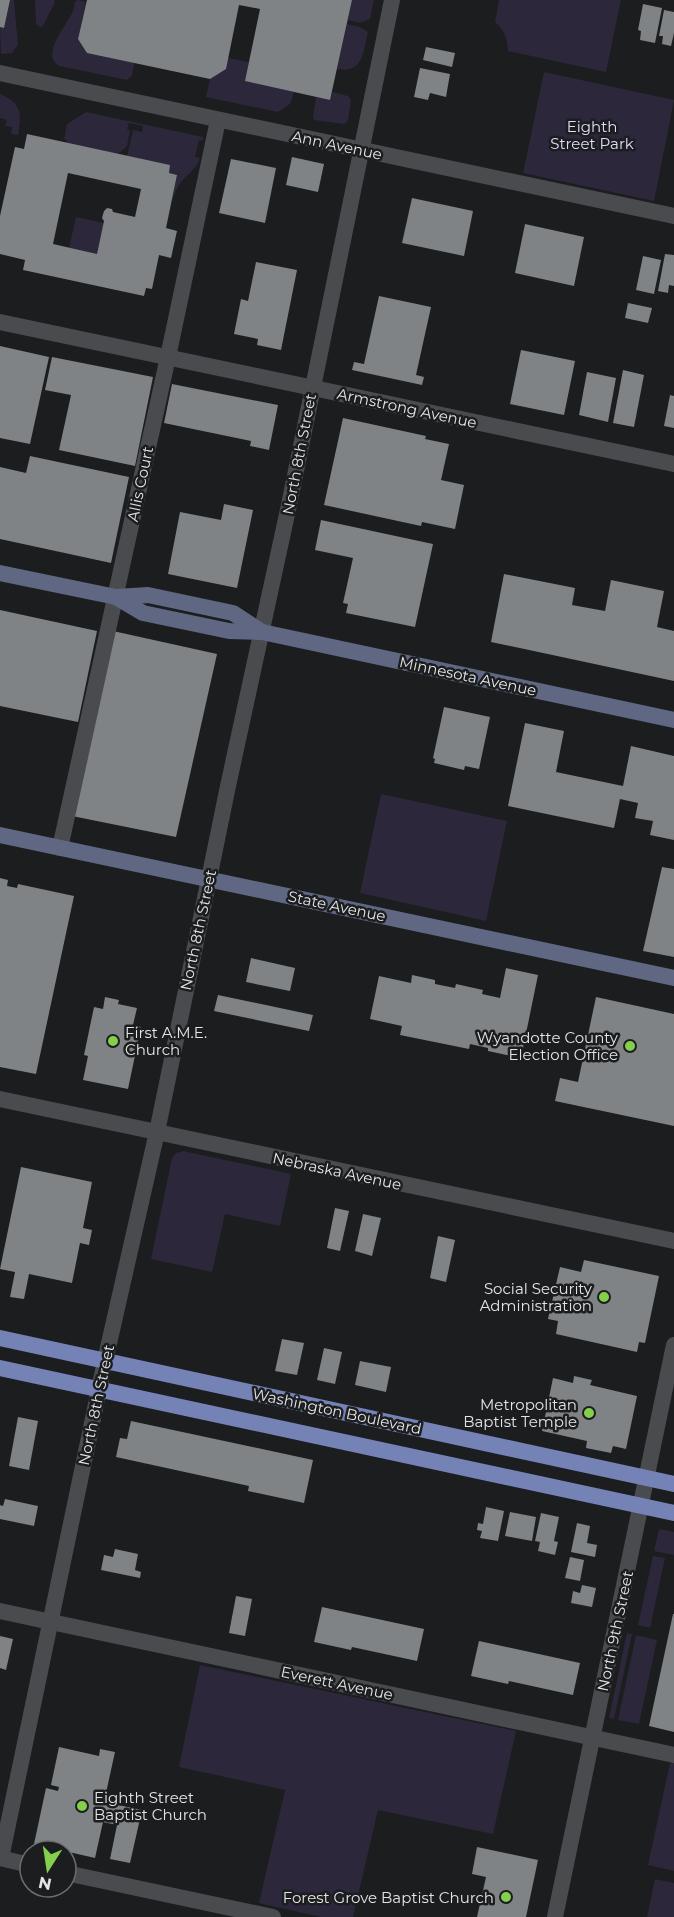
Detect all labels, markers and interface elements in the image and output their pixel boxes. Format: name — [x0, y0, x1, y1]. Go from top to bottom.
park label: Eighth Street Park — [550, 117, 634, 153]
street label: Ann Avenue — [290, 126, 384, 164]
street label: Armstrong Avenue — [335, 384, 479, 432]
street label: North 8th Street — [278, 392, 320, 516]
street label: Allis Court — [123, 445, 157, 523]
street label: Minnesota Avenue — [398, 652, 538, 700]
street label: North 8th Street — [176, 868, 220, 992]
street label: State Avenue — [286, 886, 388, 926]
place label: First A.M.E. Church — [125, 1023, 207, 1059]
place label: Wyandotte County Election Office — [477, 1028, 619, 1064]
marker: First A.M.E. Church — [106, 1034, 120, 1048]
marker: Wyandotte County Election Office — [623, 1039, 637, 1053]
street label: Nebraska Avenue — [271, 1148, 403, 1194]
place label: Social Security Administration — [480, 1279, 593, 1315]
marker: Social Security Administration — [597, 1290, 611, 1304]
street label: North 8th Street — [74, 1343, 118, 1467]
street label: Washington Boulevard — [251, 1384, 423, 1438]
place label: Metropolitan Baptist Temple — [463, 1395, 577, 1431]
marker: Metropolitan Baptist Temple — [582, 1406, 596, 1420]
street label: North 9th Street — [593, 1569, 637, 1693]
street label: Everett Avenue — [279, 1662, 395, 1704]
place label: Eighth Street Baptist Church — [94, 1788, 207, 1824]
marker: Eighth Street Baptist Church — [75, 1799, 89, 1813]
north arrow — [18, 1839, 78, 1899]
text: N — [37, 1873, 53, 1894]
place label: Forest Grove Baptist Church — [283, 1888, 494, 1907]
marker: Forest Grove Baptist Church — [499, 1890, 513, 1904]

